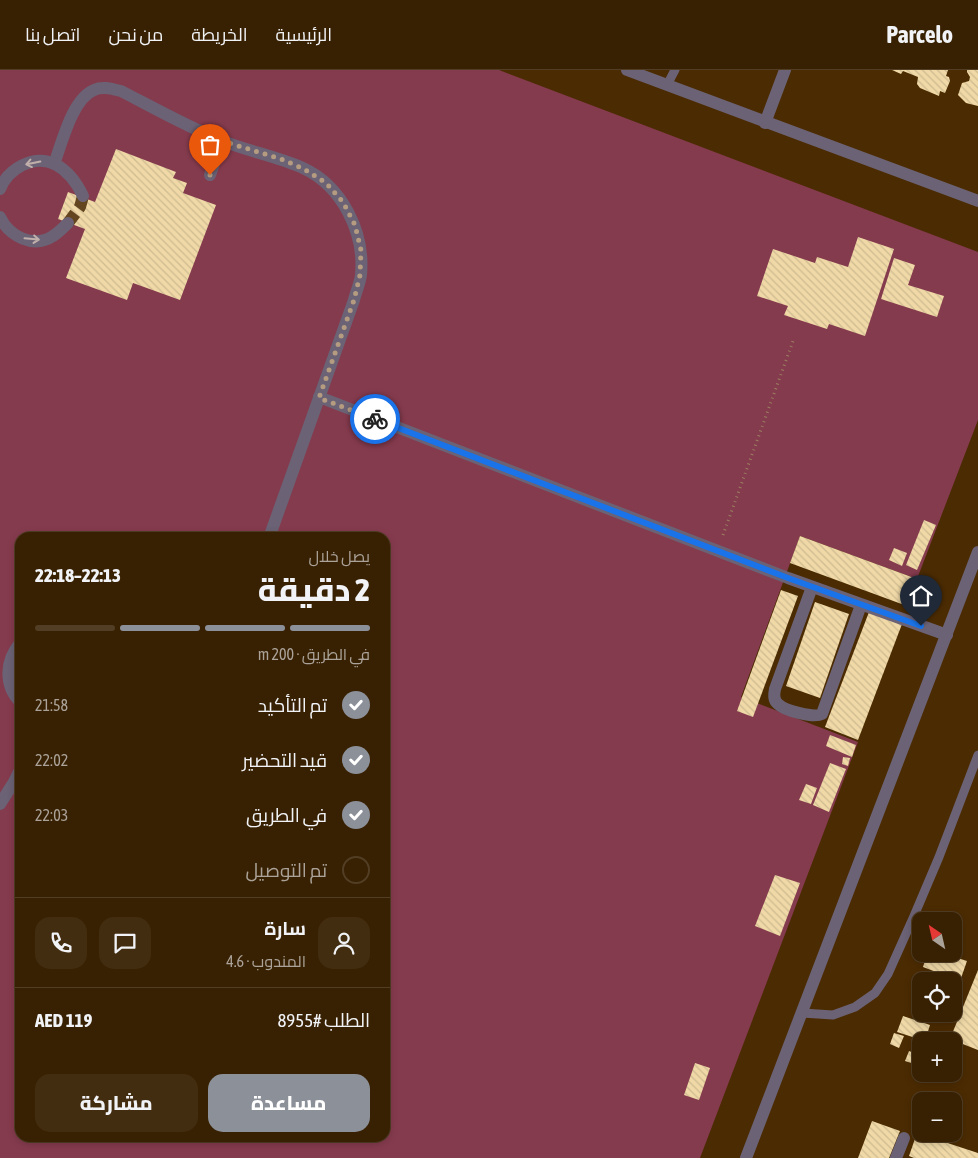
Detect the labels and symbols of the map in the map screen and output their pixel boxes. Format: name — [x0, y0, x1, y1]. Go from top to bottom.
pin — [189, 124, 231, 175]
one-way arrow — [25, 159, 41, 168]
one-way arrow — [23, 235, 39, 244]
courier — [350, 394, 400, 444]
pin — [900, 575, 942, 626]
north arrow — [912, 912, 962, 962]

